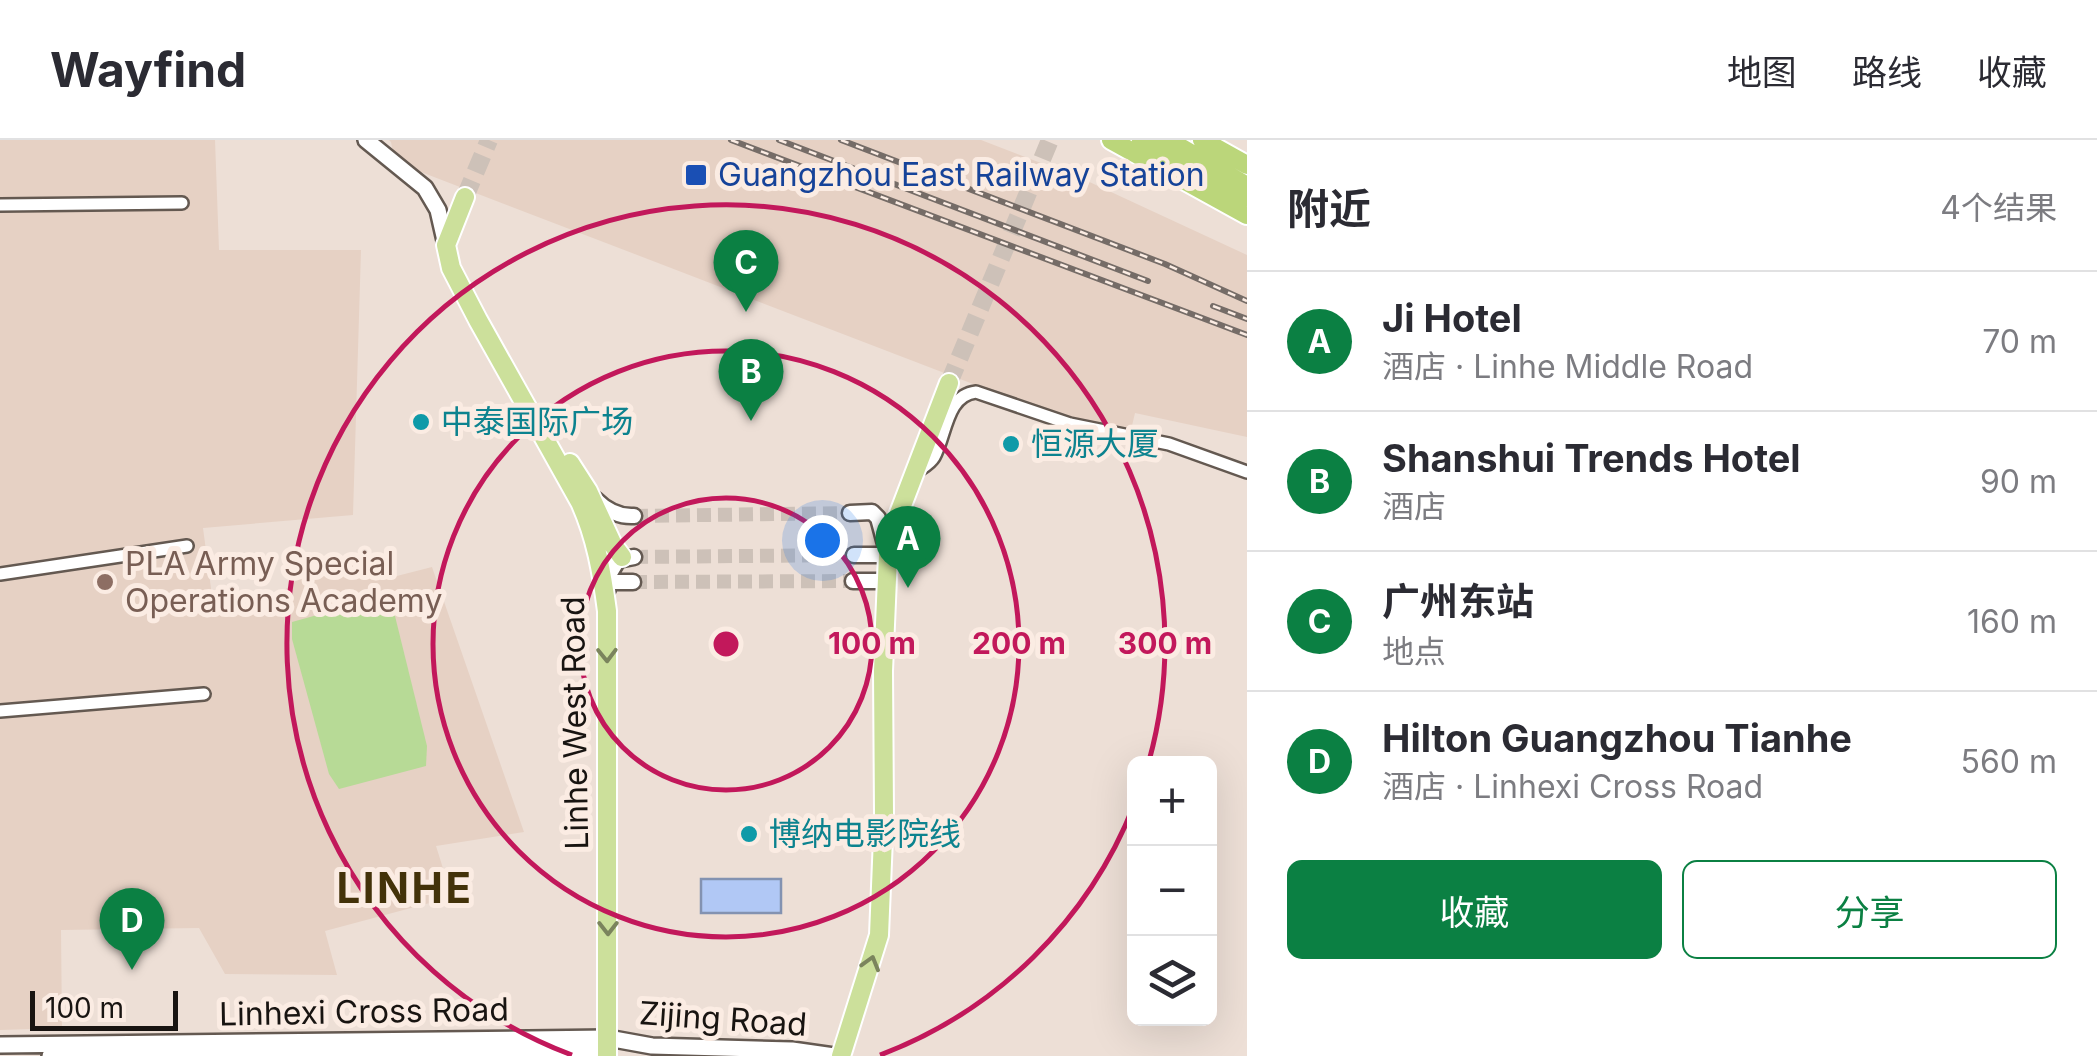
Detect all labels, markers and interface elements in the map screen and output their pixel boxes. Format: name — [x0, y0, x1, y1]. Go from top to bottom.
text: Wayfind — [50, 40, 246, 99]
text: 地图 — [1727, 51, 1797, 93]
text: 路线 — [1852, 51, 1922, 93]
text: 收藏 — [1977, 51, 2047, 93]
place label: Guangzhou East Railway Station — [718, 155, 1205, 194]
marker: Guangzhou East Railway Station — [683, 162, 709, 188]
text: 附近 — [1287, 183, 1371, 234]
text: 4个结果 — [1940, 188, 2057, 227]
pin: C — [714, 230, 778, 312]
text: Ji Hotel — [1382, 295, 1522, 341]
text: A — [1308, 322, 1331, 361]
text: 70 m — [1982, 322, 2057, 361]
pin: B — [718, 338, 784, 421]
text: 酒店 · Linhe Middle Road — [1382, 347, 1753, 386]
place label: 中泰国际广场 — [441, 402, 633, 441]
marker: 中泰国际广场 — [410, 411, 432, 433]
place label: 恒源大厦 — [1031, 424, 1159, 463]
marker: 恒源大厦 — [1000, 433, 1022, 455]
text: Shanshui Trends Hotel — [1382, 435, 1801, 481]
text: B — [1309, 462, 1330, 501]
text: 90 m — [1980, 462, 2057, 501]
text: 酒店 — [1382, 487, 1446, 526]
pin: A — [876, 506, 940, 588]
your location — [797, 515, 848, 566]
place label: PLA Army Special Operations Academy — [125, 544, 442, 620]
marker: PLA Army Special Operations Academy — [94, 571, 116, 593]
text: 广州东站 — [1382, 578, 1534, 624]
street label: Linhe West Road — [553, 596, 596, 850]
text: C — [1308, 602, 1331, 641]
text: 160 m — [1967, 602, 2057, 641]
text: 100 m — [828, 625, 916, 661]
text: 200 m — [972, 625, 1066, 661]
text: 300 m — [1118, 625, 1212, 661]
centre of rings — [708, 626, 744, 662]
text: 地点 — [1382, 632, 1446, 671]
one-way arrow — [597, 648, 618, 664]
text: Hilton Guangzhou Tianhe — [1382, 715, 1852, 761]
text: D — [1308, 742, 1331, 781]
text: 560 m — [1960, 742, 2057, 781]
map controls — [1127, 756, 1217, 1026]
button: + — [1127, 756, 1217, 846]
text: 酒店 · Linhexi Cross Road — [1382, 767, 1763, 806]
place label: 博纳电影院线 — [769, 814, 961, 853]
marker: 博纳电影院线 — [738, 823, 760, 845]
button: − — [1127, 846, 1217, 936]
button: 收藏 — [1287, 860, 1662, 959]
button: 分享 — [1682, 860, 2057, 959]
district label: LINHE — [337, 862, 473, 913]
pin: D — [100, 888, 164, 970]
one-way arrow — [597, 920, 619, 936]
button: layers — [1127, 936, 1217, 1026]
one-way arrow — [859, 955, 880, 972]
scale bar — [30, 986, 178, 1030]
street label: Linhexi Cross Road — [219, 989, 509, 1034]
text: 100 m — [45, 991, 124, 1025]
street label: Zijing Road — [638, 993, 808, 1044]

